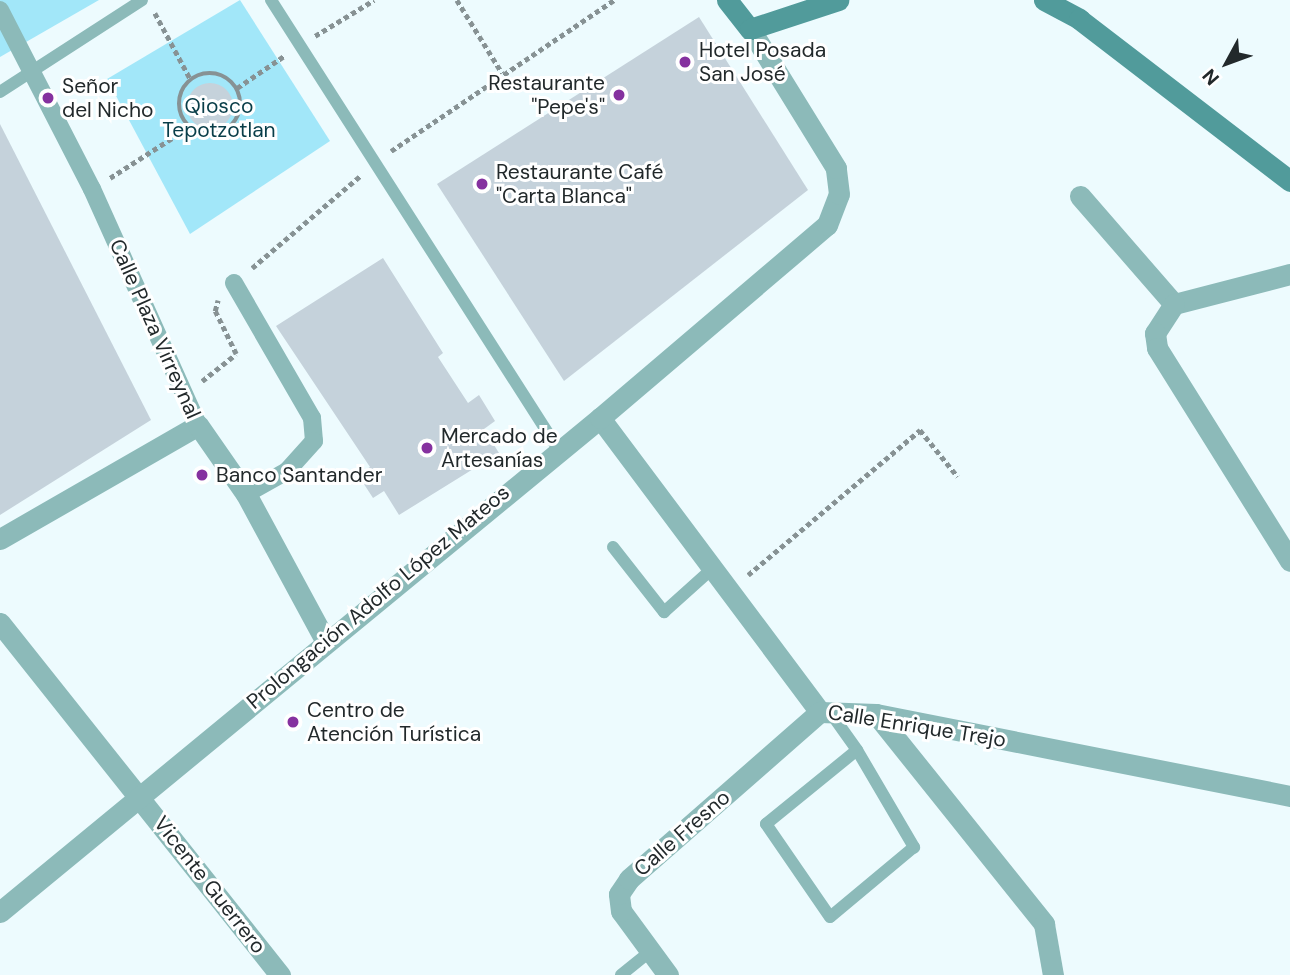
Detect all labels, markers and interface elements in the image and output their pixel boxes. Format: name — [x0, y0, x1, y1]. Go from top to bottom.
north arrow — [1192, 28, 1262, 98]
place label: Hotel Posada San José — [699, 37, 826, 87]
marker: Hotel Posada San José — [677, 54, 693, 70]
text: N — [1197, 64, 1225, 91]
place label: Restaurante "Pepe's" — [488, 70, 605, 120]
place label: Señor del Nicho — [62, 73, 153, 123]
marker: Restaurante "Pepe's" — [611, 87, 627, 103]
marker: Señor del Nicho — [40, 90, 56, 106]
park label: Qiosco Tepotzotlan — [162, 93, 276, 143]
place label: Restaurante Café "Carta Blanca" — [496, 159, 663, 209]
marker: Restaurante Café "Carta Blanca" — [474, 176, 490, 192]
street label: Calle Plaza Virreynal — [104, 235, 206, 423]
place label: Mercado de Artesanías — [441, 423, 558, 473]
marker: Mercado de Artesanías — [419, 440, 435, 456]
place label: Banco Santander — [216, 462, 382, 488]
marker: Banco Santander — [194, 467, 210, 483]
street label: Prolongación Adolfo López Mateos — [242, 480, 514, 714]
place label: Centro de Atención Turística — [307, 697, 481, 747]
street label: Calle Enrique Trejo — [826, 699, 1008, 753]
marker: Centro de Atención Turística — [285, 714, 301, 730]
street label: Calle Fresno — [629, 784, 735, 882]
street label: Vicente Guerrero — [149, 811, 271, 959]

